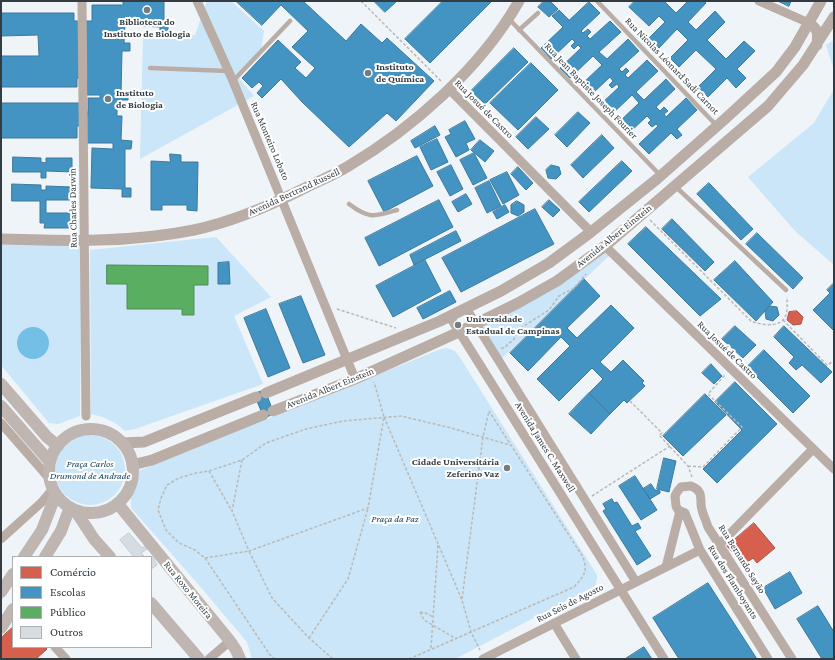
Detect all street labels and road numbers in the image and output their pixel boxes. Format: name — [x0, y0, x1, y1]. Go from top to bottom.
street label: Rua Nicolas Léonard Sadi Carnot — [622, 15, 722, 117]
street label: Rua Jean Baptiste Joseph Fourier — [542, 40, 640, 142]
street label: Rua Josué de Castro — [452, 77, 516, 141]
street label: Rua Monteiro Lobato — [248, 100, 292, 182]
street label: Avenida Bertrand Russell — [246, 166, 342, 218]
street label: Rua Charles Darwin — [66, 168, 80, 248]
street label: Avenida Albert Einstein — [574, 202, 654, 270]
street label: Rua Josué de Castro — [695, 319, 759, 381]
street label: Avenida Albert Einstein — [284, 365, 376, 411]
street label: Avenida James C. Maxwell — [512, 400, 578, 494]
street label: Rua Bernardo Sayão — [716, 522, 768, 596]
street label: Rua dos Flamboyants — [705, 543, 761, 621]
street label: Rua Roxo Moreira — [161, 559, 215, 621]
street label: Rua Seis de Agosto — [534, 581, 606, 625]

